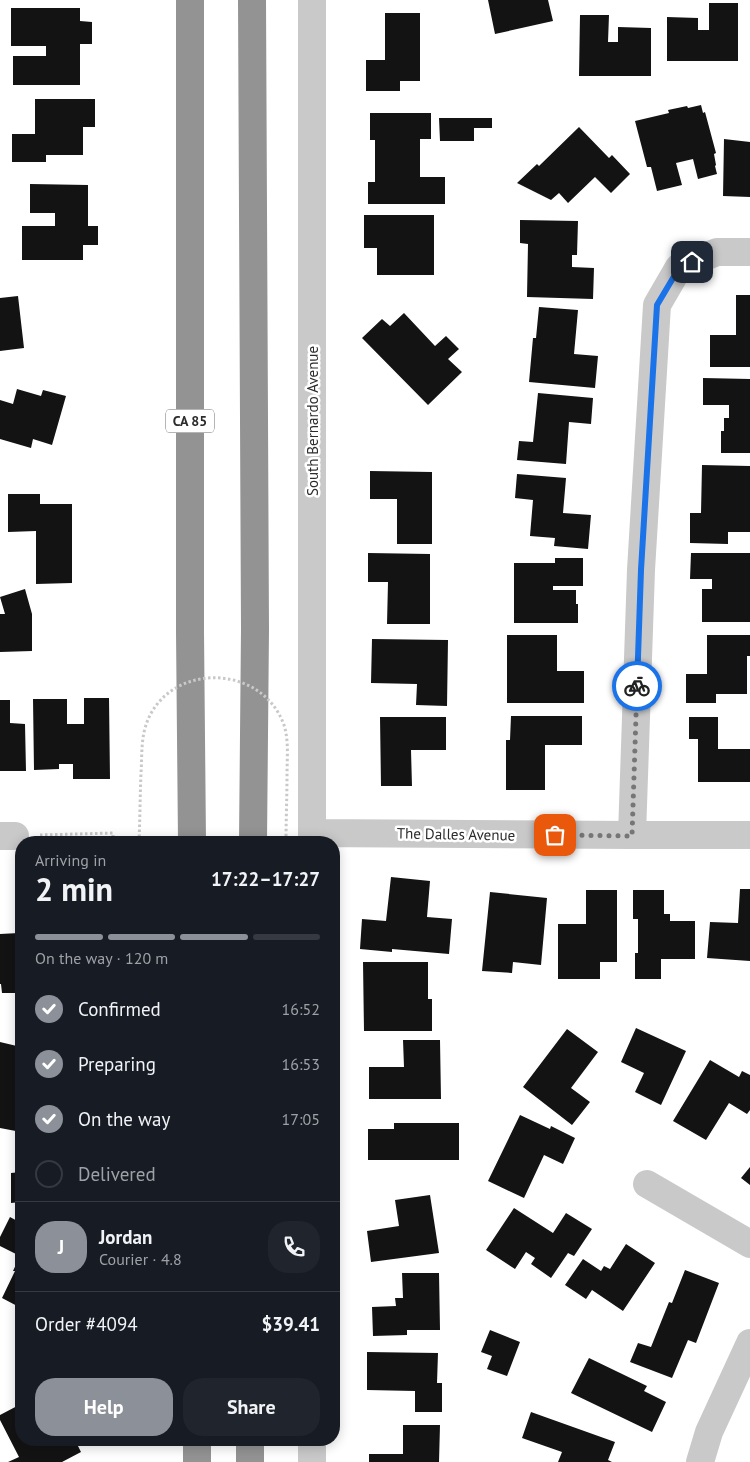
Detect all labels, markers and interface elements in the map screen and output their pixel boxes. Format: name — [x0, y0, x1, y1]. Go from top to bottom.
pin — [671, 241, 713, 283]
icon: home — [678, 248, 706, 276]
street label: South Bernardo Avenue — [303, 346, 322, 496]
road number: CA 85 — [166, 410, 214, 432]
courier — [612, 661, 662, 711]
icon: bike — [623, 672, 651, 700]
pin — [534, 814, 576, 856]
icon: bag — [541, 821, 569, 849]
street label: The Dalles Avenue — [397, 823, 515, 845]
text: Arriving in — [35, 850, 106, 870]
text: 17:22–17:27 — [211, 867, 320, 891]
text: 2 min — [35, 868, 113, 910]
text: On the way · 120 m — [35, 948, 168, 968]
icon: check — [35, 995, 63, 1023]
text: Confirmed — [78, 997, 161, 1021]
text: 16:52 — [282, 999, 320, 1019]
icon: check — [35, 1050, 63, 1078]
text: Preparing — [78, 1052, 156, 1076]
text: 16:53 — [282, 1054, 320, 1074]
icon: check — [35, 1105, 63, 1133]
text: On the way — [78, 1107, 170, 1131]
text: 17:05 — [282, 1109, 320, 1129]
text: Delivered — [78, 1162, 156, 1186]
button: phone — [268, 1221, 320, 1273]
text: Jordan — [99, 1225, 152, 1249]
text: J — [58, 1235, 64, 1259]
text: Courier · 4.8 — [99, 1249, 182, 1269]
text: Order #4094 — [35, 1312, 138, 1336]
text: $39.41 — [261, 1312, 320, 1336]
button: Help — [35, 1378, 173, 1436]
button: Share — [183, 1378, 320, 1436]

